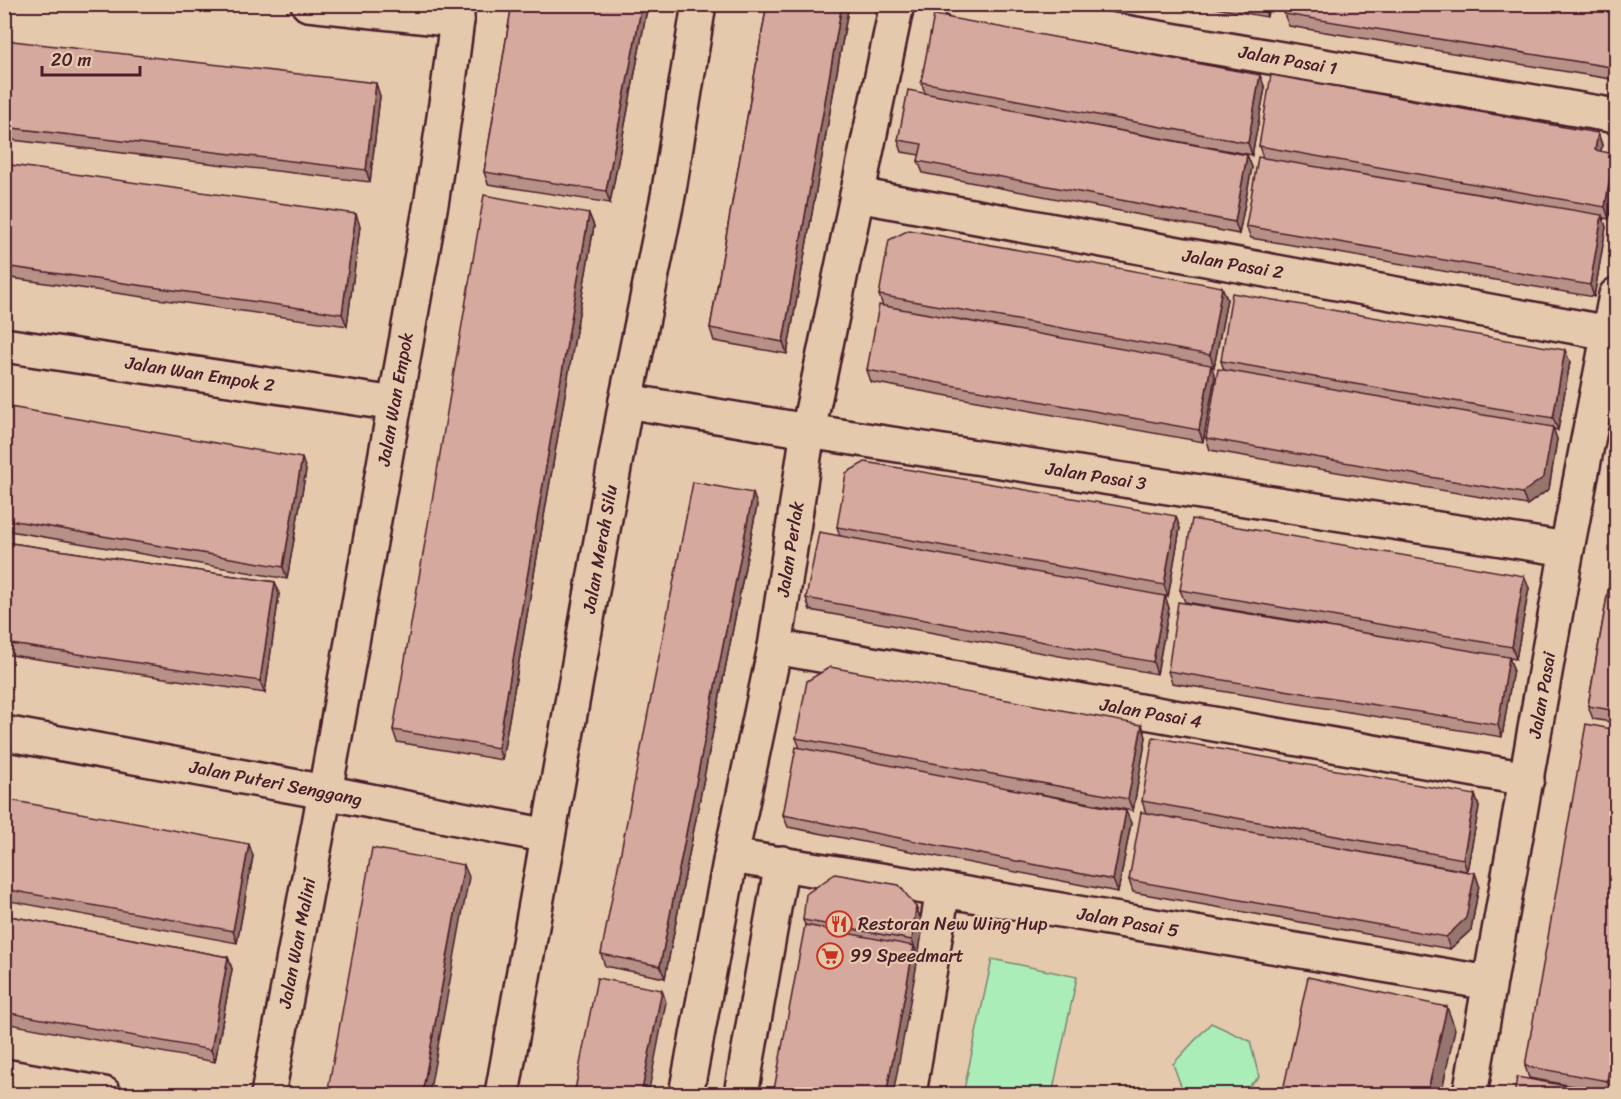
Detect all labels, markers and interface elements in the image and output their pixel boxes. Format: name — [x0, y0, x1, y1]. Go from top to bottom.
street label: Jalan Pasai 1 — [1235, 35, 1340, 84]
scale bar — [42, 39, 140, 77]
text: 20 m — [51, 44, 91, 76]
street label: Jalan Pasai 2 — [1179, 239, 1286, 289]
street label: Jalan Wan Empok — [367, 329, 423, 470]
street label: Jalan Wan Empok 2 — [122, 346, 277, 402]
street label: Jalan Pasai 3 — [1042, 452, 1149, 500]
street label: Jalan Merah Silu — [573, 482, 627, 617]
street label: Jalan Perlak — [767, 498, 813, 600]
street label: Jalan Pasai — [1519, 648, 1565, 742]
street label: Jalan Pasai 4 — [1097, 688, 1204, 738]
street label: Jalan Puteri Senggang — [186, 750, 365, 815]
street label: Jalan Wan Malini — [269, 874, 325, 1012]
street label: Jalan Pasai 5 — [1074, 897, 1181, 947]
place label: Restoran New Wing Hup — [858, 908, 1048, 940]
restaurant icon: Restoran New Wing Hup — [824, 909, 854, 939]
place label: 99 Speedmart — [850, 940, 964, 972]
supermarket icon: 99 Speedmart — [815, 941, 845, 971]

